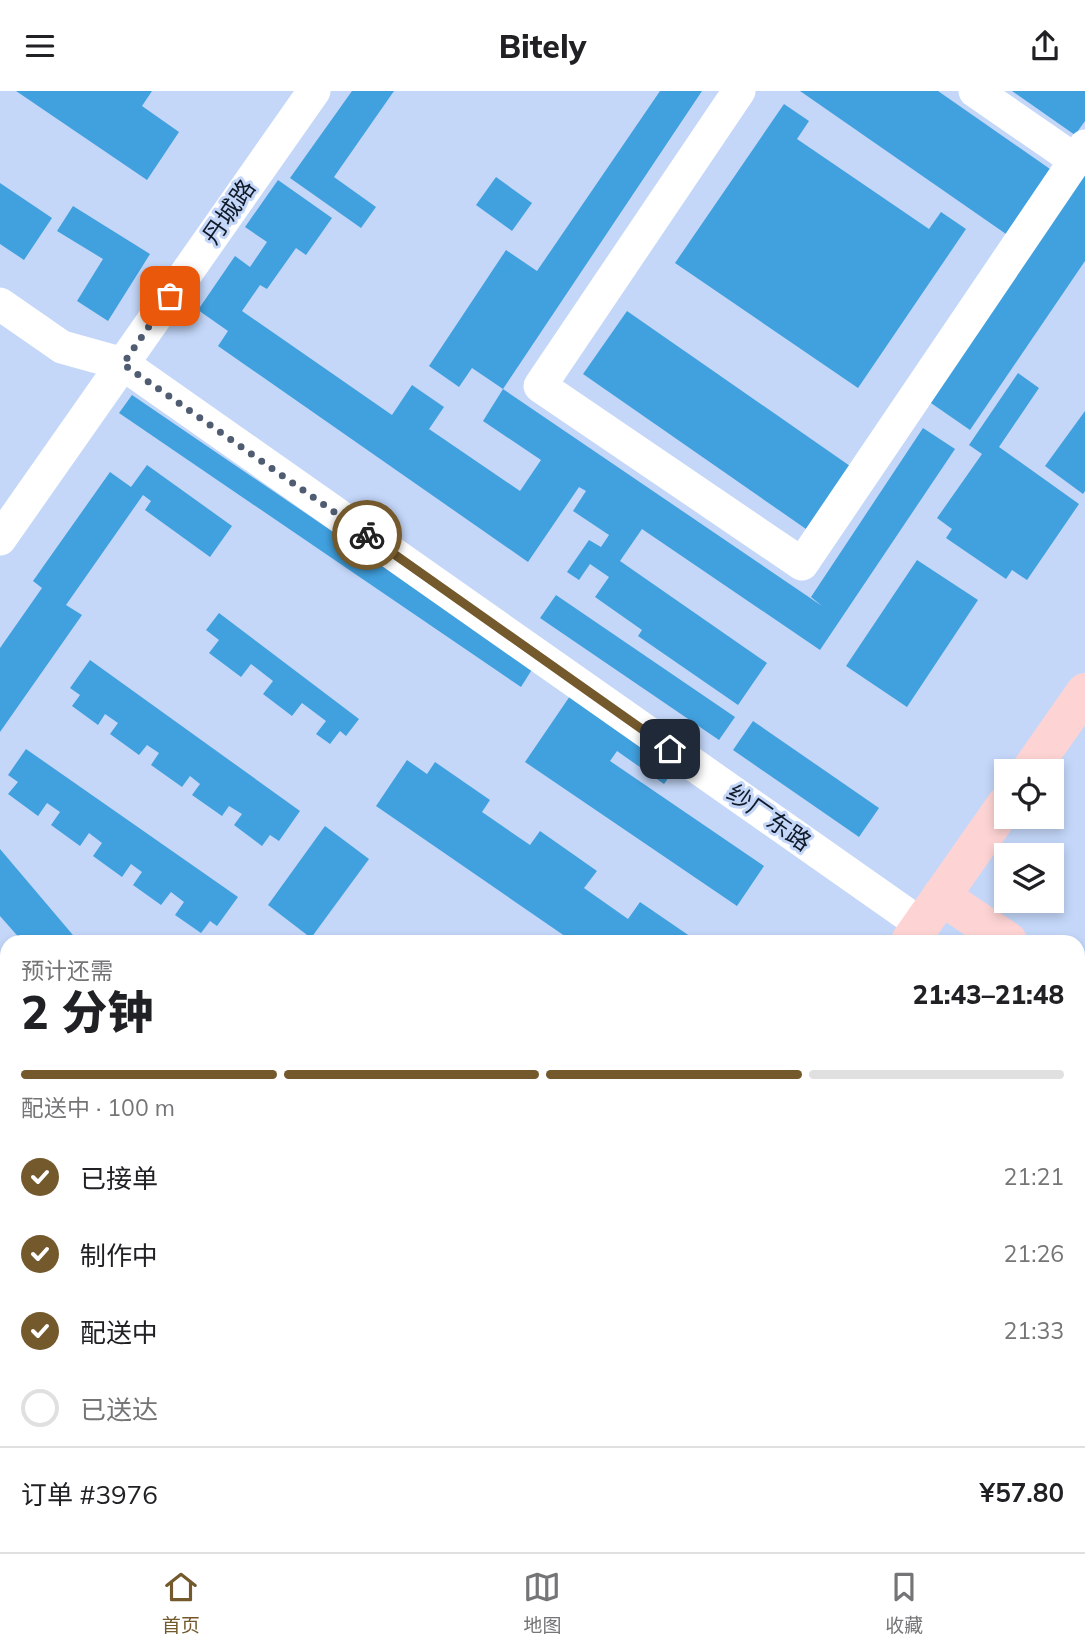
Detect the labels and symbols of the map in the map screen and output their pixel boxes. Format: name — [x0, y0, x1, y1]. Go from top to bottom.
street label: 丹城路 — [195, 173, 261, 250]
pin — [140, 266, 200, 326]
courier — [332, 500, 402, 570]
pin — [640, 719, 700, 779]
street label: 纱厂东路 — [722, 777, 817, 857]

